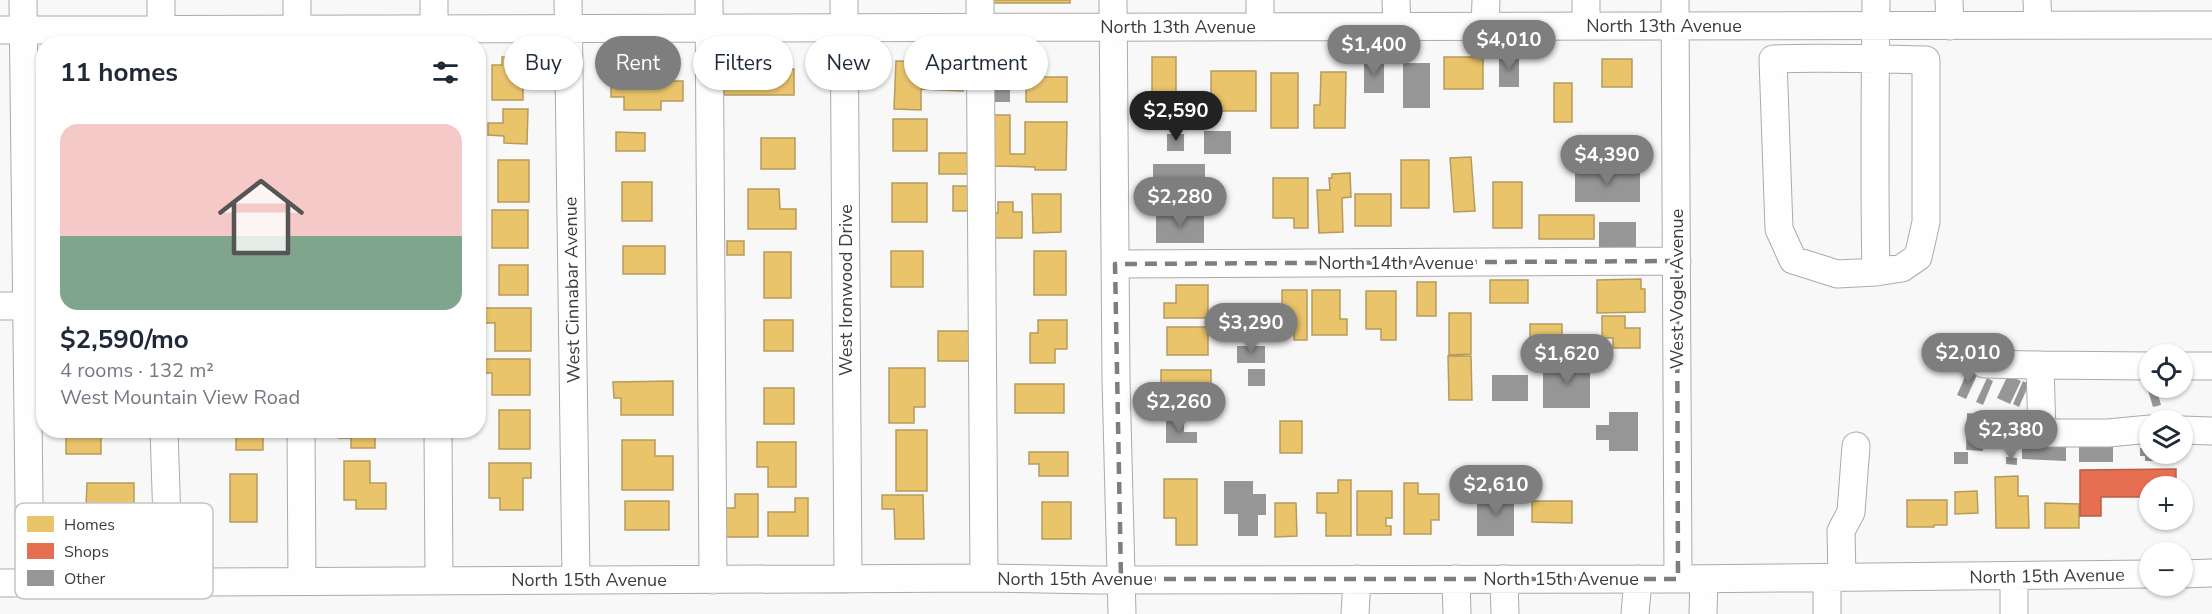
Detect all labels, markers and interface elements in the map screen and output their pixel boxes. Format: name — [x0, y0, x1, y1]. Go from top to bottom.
street label: North 13th Avenue — [1586, 14, 1742, 38]
street label: North 13th Avenue — [1100, 15, 1256, 39]
pin: $4,010 — [1460, 20, 1558, 71]
pin: $1,400 — [1325, 25, 1423, 76]
text: $4,010 — [1477, 26, 1541, 53]
text: $1,400 — [1342, 31, 1406, 58]
chip: Buy — [504, 36, 583, 90]
chip: Rent — [595, 36, 681, 90]
chip: Filters — [693, 36, 793, 90]
chip: New — [805, 36, 892, 90]
chip: Apartment — [904, 36, 1048, 90]
text: 11 homes — [60, 55, 178, 90]
icon: filters — [429, 56, 462, 89]
pin: $2,590 — [1127, 91, 1225, 142]
text: $2,590 — [1144, 97, 1208, 124]
pin: $4,390 — [1558, 135, 1656, 186]
text: $4,390 — [1575, 141, 1639, 168]
icon: home — [207, 163, 315, 271]
pin: $2,280 — [1131, 177, 1229, 228]
text: $2,280 — [1148, 183, 1212, 210]
street label: West Cinnabar Avenue — [558, 197, 586, 383]
street label: West Ironwood Drive — [834, 204, 858, 376]
street label: West Vogel Avenue — [1665, 209, 1689, 369]
street label: North 14th Avenue — [1318, 251, 1474, 275]
pin: $3,290 — [1202, 303, 1300, 354]
text: $3,290 — [1219, 309, 1283, 336]
text: $2,590/mo — [60, 322, 189, 357]
pin: $2,010 — [1919, 333, 2017, 384]
pin: $1,620 — [1518, 334, 1616, 385]
text: $2,010 — [1936, 339, 2000, 366]
text: $1,620 — [1535, 340, 1599, 367]
map controls — [2139, 344, 2193, 596]
button: locate — [2139, 344, 2193, 398]
text: 4 rooms · 132 m² — [60, 357, 214, 384]
pin: $2,260 — [1130, 382, 1228, 433]
text: West Mountain View Road — [60, 384, 300, 411]
text: $2,260 — [1147, 388, 1211, 415]
pin: $2,380 — [1962, 410, 2060, 461]
button: layers — [2139, 410, 2193, 464]
text: $2,380 — [1979, 416, 2043, 443]
pin: $2,610 — [1447, 465, 1545, 516]
text: $2,610 — [1464, 471, 1528, 498]
button: + — [2139, 476, 2193, 530]
legend — [15, 503, 213, 599]
text: Homes — [64, 514, 115, 536]
text: Shops — [64, 541, 109, 563]
button: − — [2139, 542, 2193, 596]
street label: North 15th Avenue — [1969, 563, 2125, 589]
street label: North 15th Avenue — [997, 567, 1153, 591]
street label: North 15th Avenue — [1483, 567, 1639, 591]
text: Other — [64, 568, 105, 590]
street label: North 15th Avenue — [511, 568, 667, 592]

